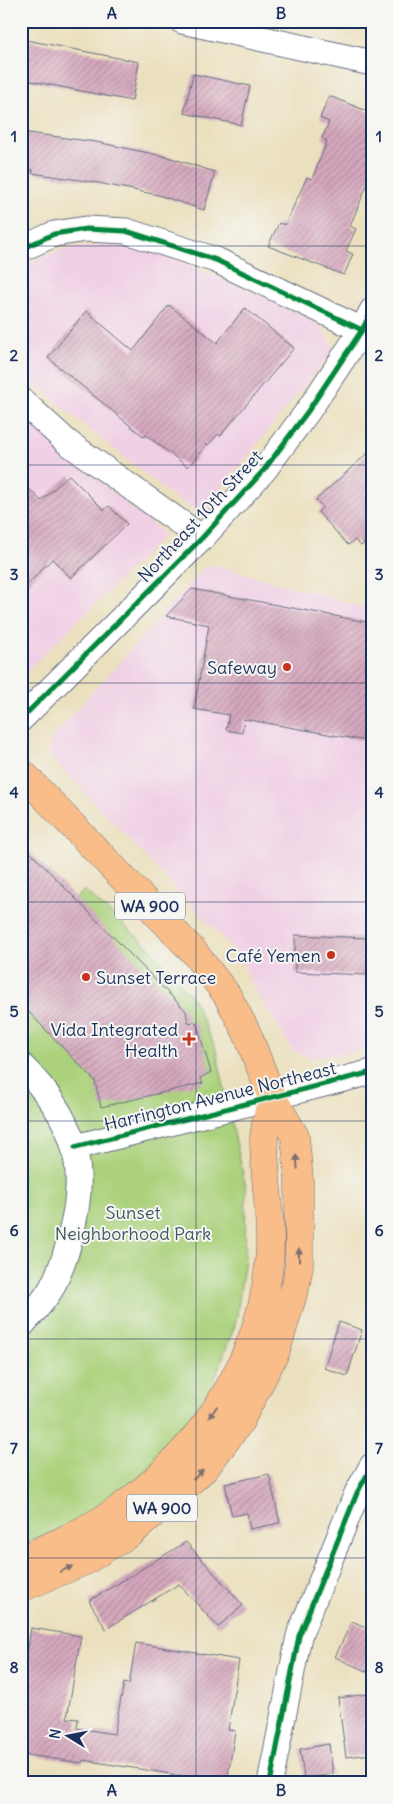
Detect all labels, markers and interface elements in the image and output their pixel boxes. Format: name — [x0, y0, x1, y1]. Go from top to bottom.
text: A — [107, 3, 117, 23]
text: B — [276, 3, 287, 23]
text: 1 — [11, 126, 17, 146]
text: 1 — [376, 126, 382, 146]
text: 2 — [10, 345, 19, 365]
text: 2 — [375, 345, 384, 365]
street label: Northeast 10th Street — [133, 445, 267, 587]
text: 3 — [9, 564, 19, 584]
text: 3 — [374, 564, 384, 584]
place label: Safeway — [207, 656, 277, 679]
marker: Safeway — [281, 661, 293, 673]
text: 4 — [9, 782, 19, 802]
text: 4 — [374, 782, 384, 802]
road number: WA 900 — [115, 892, 185, 919]
place label: Café Yemen — [225, 944, 321, 967]
marker: Café Yemen — [325, 949, 337, 961]
place label: Sunset Terrace — [96, 966, 216, 989]
marker: Sunset Terrace — [80, 971, 92, 983]
text: 5 — [9, 1001, 19, 1021]
text: 5 — [374, 1001, 384, 1021]
place label: Vida Integrated Health — [50, 1018, 178, 1062]
marker: Vida Integrated Health — [182, 1032, 196, 1046]
street label: Harrington Avenue Northeast — [102, 1056, 338, 1136]
one-way arrow — [293, 1153, 301, 1169]
park label: Sunset Neighborhood Park — [55, 1201, 211, 1245]
text: 6 — [9, 1220, 19, 1240]
text: 6 — [374, 1220, 384, 1240]
one-way arrow — [295, 1247, 303, 1263]
one-way arrow — [208, 1406, 218, 1419]
text: 7 — [10, 1438, 18, 1458]
text: 7 — [375, 1438, 383, 1458]
one-way arrow — [191, 1469, 203, 1481]
road number: WA 900 — [127, 1495, 197, 1522]
one-way arrow — [59, 1565, 73, 1573]
text: 8 — [9, 1657, 19, 1677]
text: 8 — [374, 1657, 384, 1677]
north arrow — [42, 1712, 92, 1762]
text: N — [45, 1727, 65, 1740]
text: A — [107, 1780, 117, 1800]
text: B — [276, 1780, 287, 1800]

